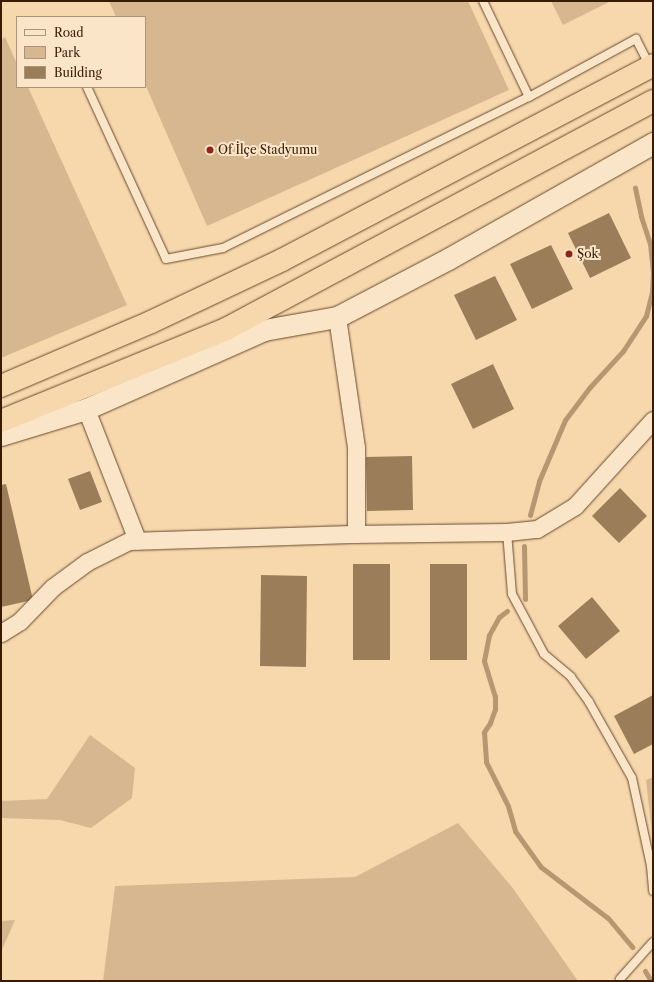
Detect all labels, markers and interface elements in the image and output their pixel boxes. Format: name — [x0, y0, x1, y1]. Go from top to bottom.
legend — [16, 16, 146, 88]
text: Road — [54, 25, 84, 40]
text: Park — [54, 45, 80, 60]
text: Building — [54, 65, 102, 80]
place label: Of İlçe Stadyumu — [218, 143, 317, 157]
marker: Of İlçe Stadyumu — [205, 145, 215, 155]
place label: Şok — [577, 247, 598, 261]
marker: Şok — [564, 249, 574, 259]

